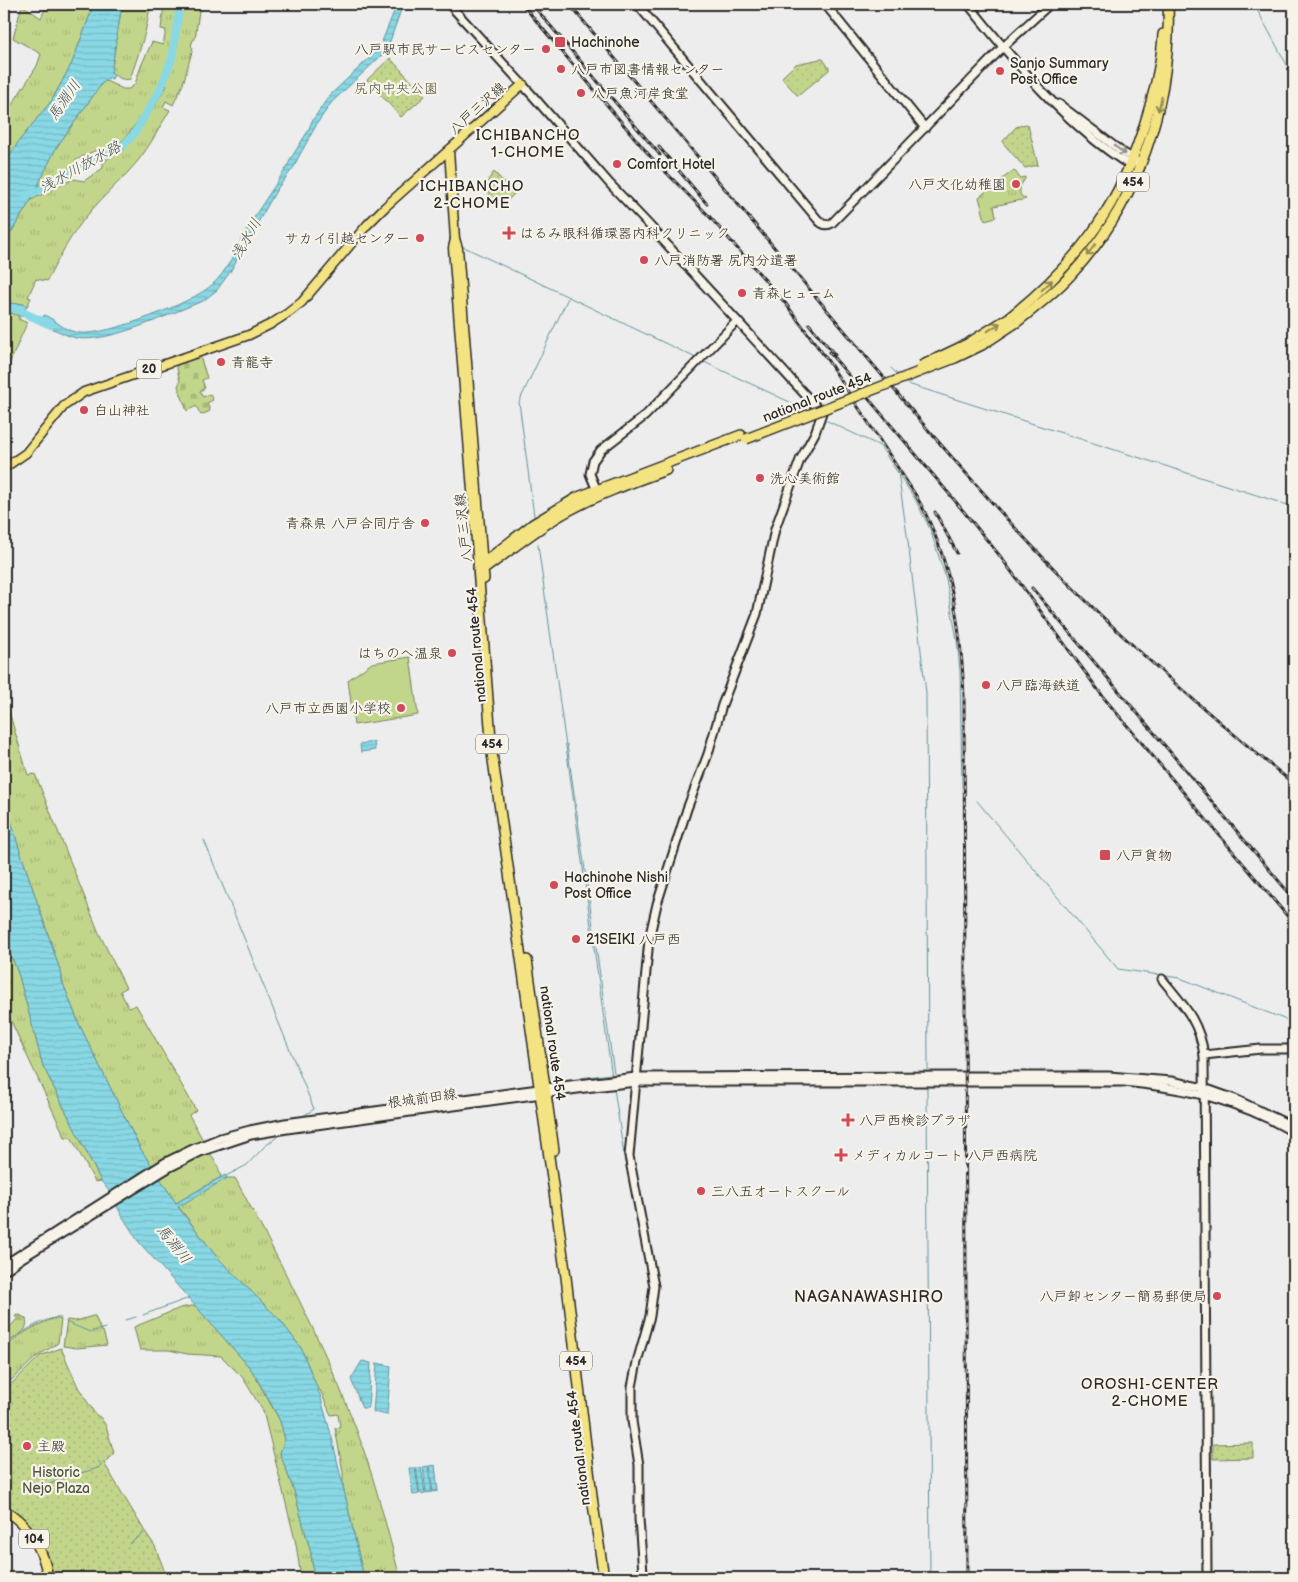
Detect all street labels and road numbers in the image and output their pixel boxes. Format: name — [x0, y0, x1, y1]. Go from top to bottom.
street label: 八戸三沢線 — [446, 79, 509, 138]
road number: 454 — [1117, 172, 1149, 192]
road number: 20 — [136, 359, 162, 378]
street label: national route 454 — [760, 369, 875, 426]
street label: 八戸三沢線 — [451, 492, 476, 564]
street label: national route 454 — [463, 586, 490, 703]
road number: 454 — [476, 734, 508, 754]
street label: national route 454 — [536, 985, 569, 1102]
street label: 根城前田線 — [386, 1085, 458, 1112]
road number: 454 — [560, 1352, 592, 1370]
street label: national route 454 — [563, 1389, 594, 1506]
road number: 104 — [19, 1530, 49, 1548]

